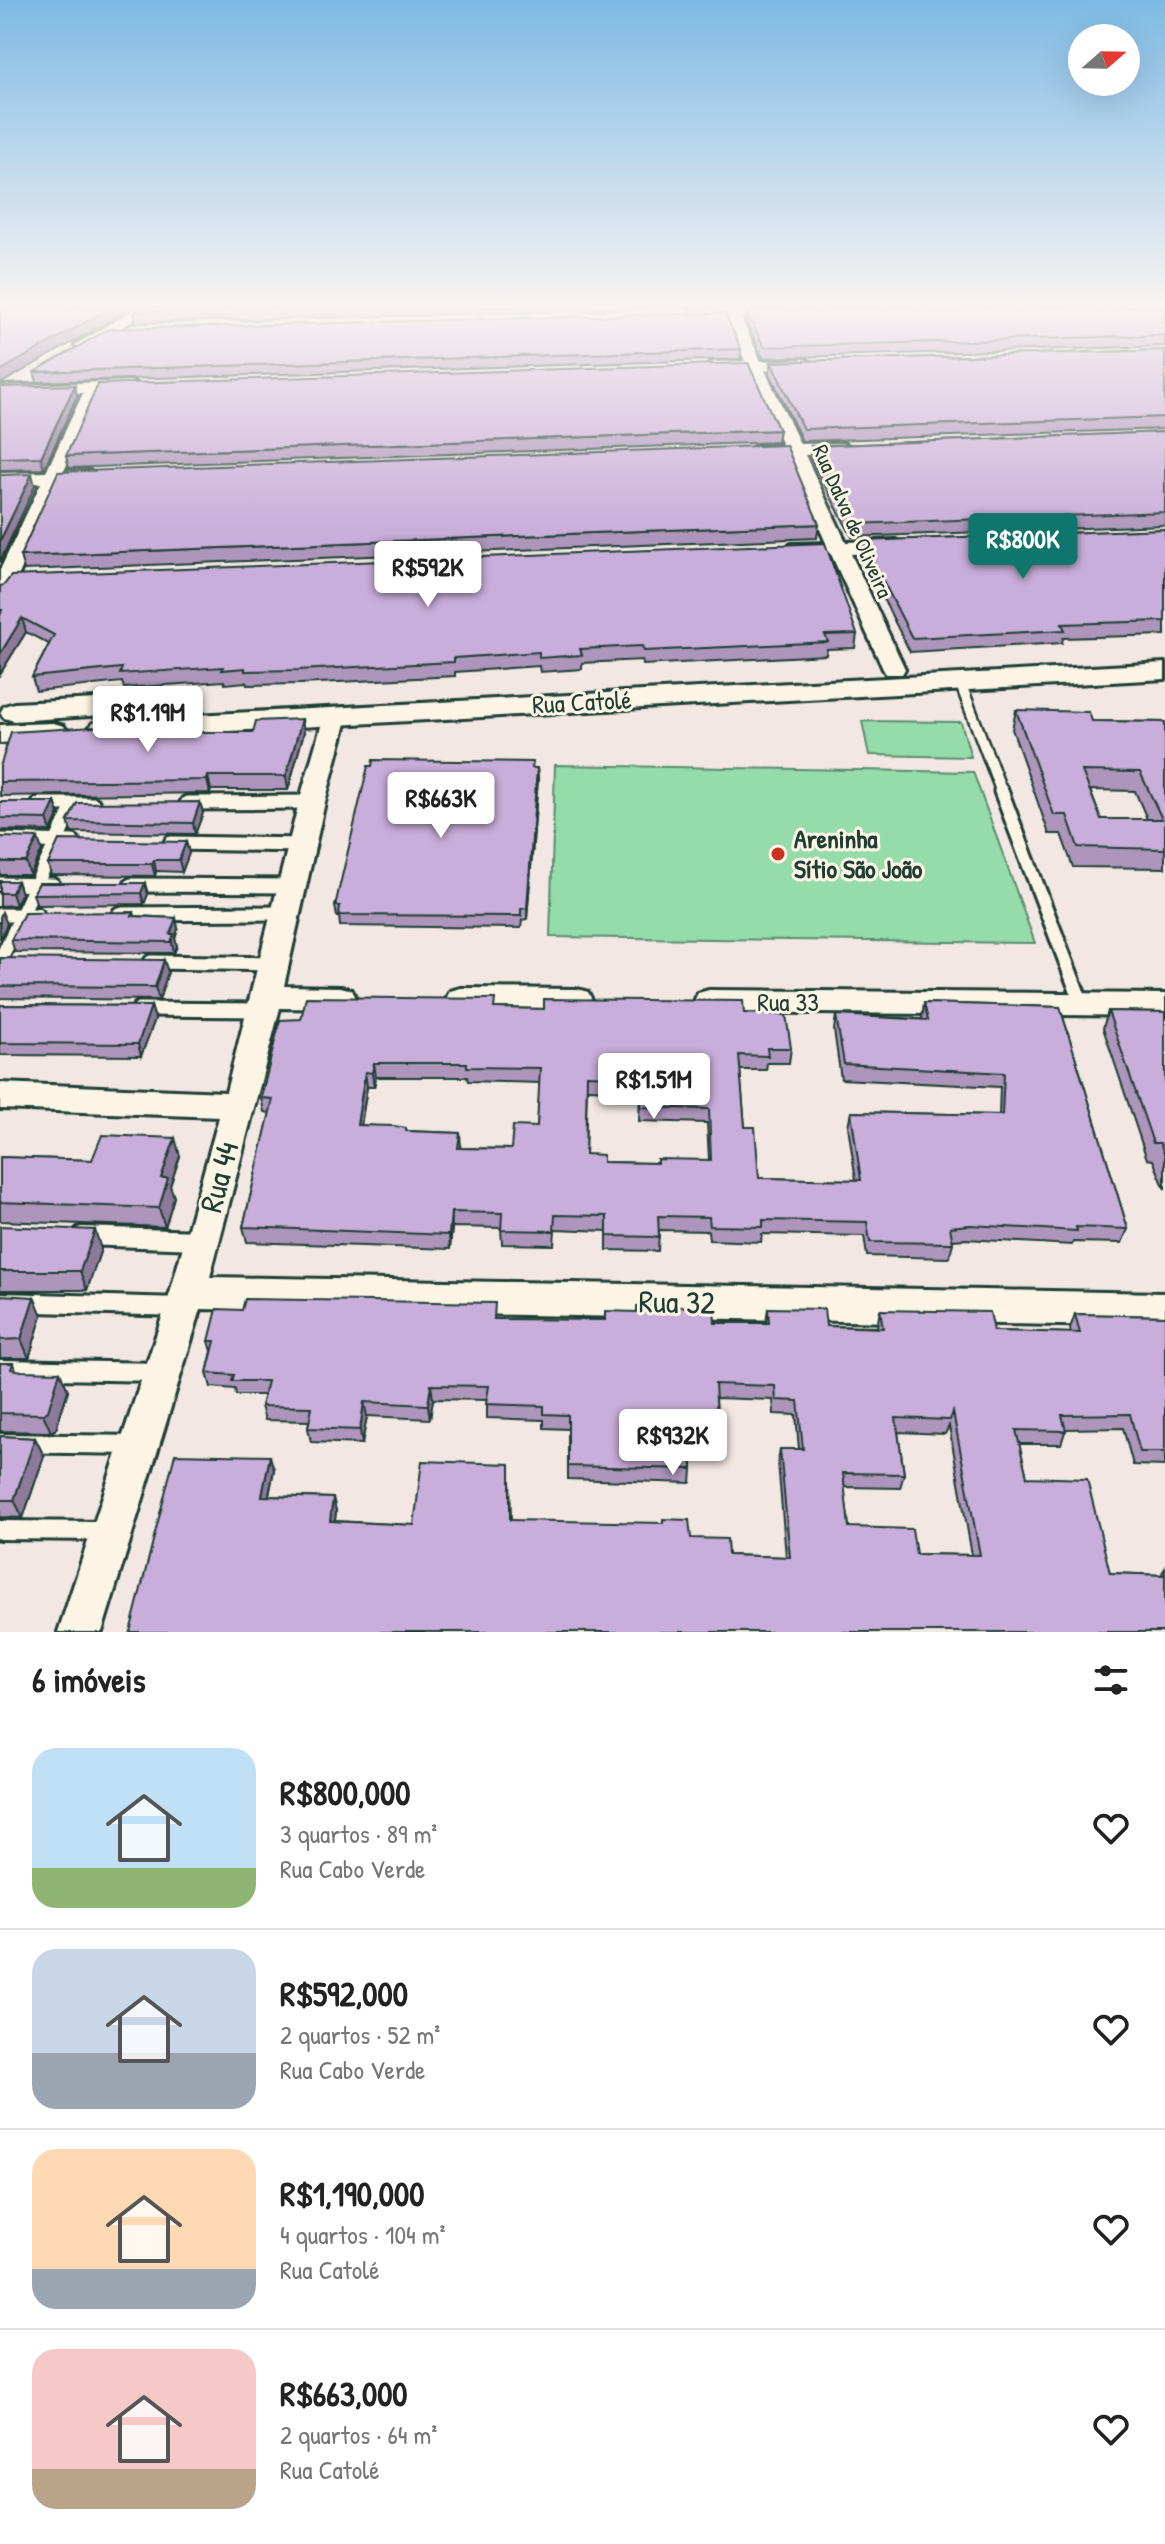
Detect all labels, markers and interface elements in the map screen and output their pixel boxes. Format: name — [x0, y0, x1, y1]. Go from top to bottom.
north arrow — [1068, 24, 1140, 96]
map controls — [1068, 24, 1140, 96]
street label: Rua Dalva de Oliveira — [806, 440, 900, 603]
pin: R$800K — [958, 513, 1088, 581]
text: R$800K — [986, 521, 1060, 556]
pin: R$592K — [363, 541, 493, 609]
text: R$592K — [392, 549, 464, 584]
street label: Rua Catolé — [531, 681, 633, 722]
pin: R$1.19M — [74, 686, 222, 754]
text: R$1.19M — [111, 694, 185, 729]
pin: R$663K — [376, 772, 506, 840]
text: R$663K — [406, 780, 476, 815]
place label: Areninha Sítio São João — [794, 821, 923, 886]
marker: Areninha Sítio São João — [769, 845, 787, 863]
street label: Rua 33 — [757, 984, 819, 1019]
pin: R$1.51M — [580, 1053, 728, 1121]
text: R$1.51M — [616, 1061, 692, 1096]
street label: Rua 44 — [189, 1137, 249, 1217]
street label: Rua 32 — [638, 1279, 716, 1324]
pin: R$932K — [608, 1409, 738, 1477]
text: R$932K — [637, 1417, 709, 1452]
text: 6 imóveis — [32, 1657, 146, 1703]
icon: filters — [1089, 1658, 1133, 1702]
text: R$800,000 — [280, 1770, 410, 1816]
icon: home — [96, 1780, 192, 1876]
icon: heart — [1089, 1806, 1133, 1850]
text: 3 quartos · 89 m² — [280, 1816, 437, 1851]
text: Rua Cabo Verde — [280, 1851, 425, 1886]
text: R$592,000 — [280, 1971, 408, 2017]
icon: home — [96, 1981, 192, 2077]
icon: heart — [1089, 2007, 1133, 2051]
text: 2 quartos · 52 m² — [280, 2017, 440, 2052]
text: Rua Cabo Verde — [280, 2052, 425, 2087]
text: R$1,190,000 — [280, 2171, 425, 2217]
icon: home — [96, 2181, 192, 2277]
icon: heart — [1089, 2207, 1133, 2251]
text: 4 quartos · 104 m² — [280, 2217, 445, 2252]
text: Rua Catolé — [280, 2252, 380, 2287]
text: R$663,000 — [280, 2371, 408, 2417]
icon: home — [96, 2381, 192, 2477]
icon: heart — [1089, 2407, 1133, 2451]
text: 2 quartos · 64 m² — [280, 2417, 437, 2452]
text: Rua Catolé — [280, 2452, 380, 2487]

